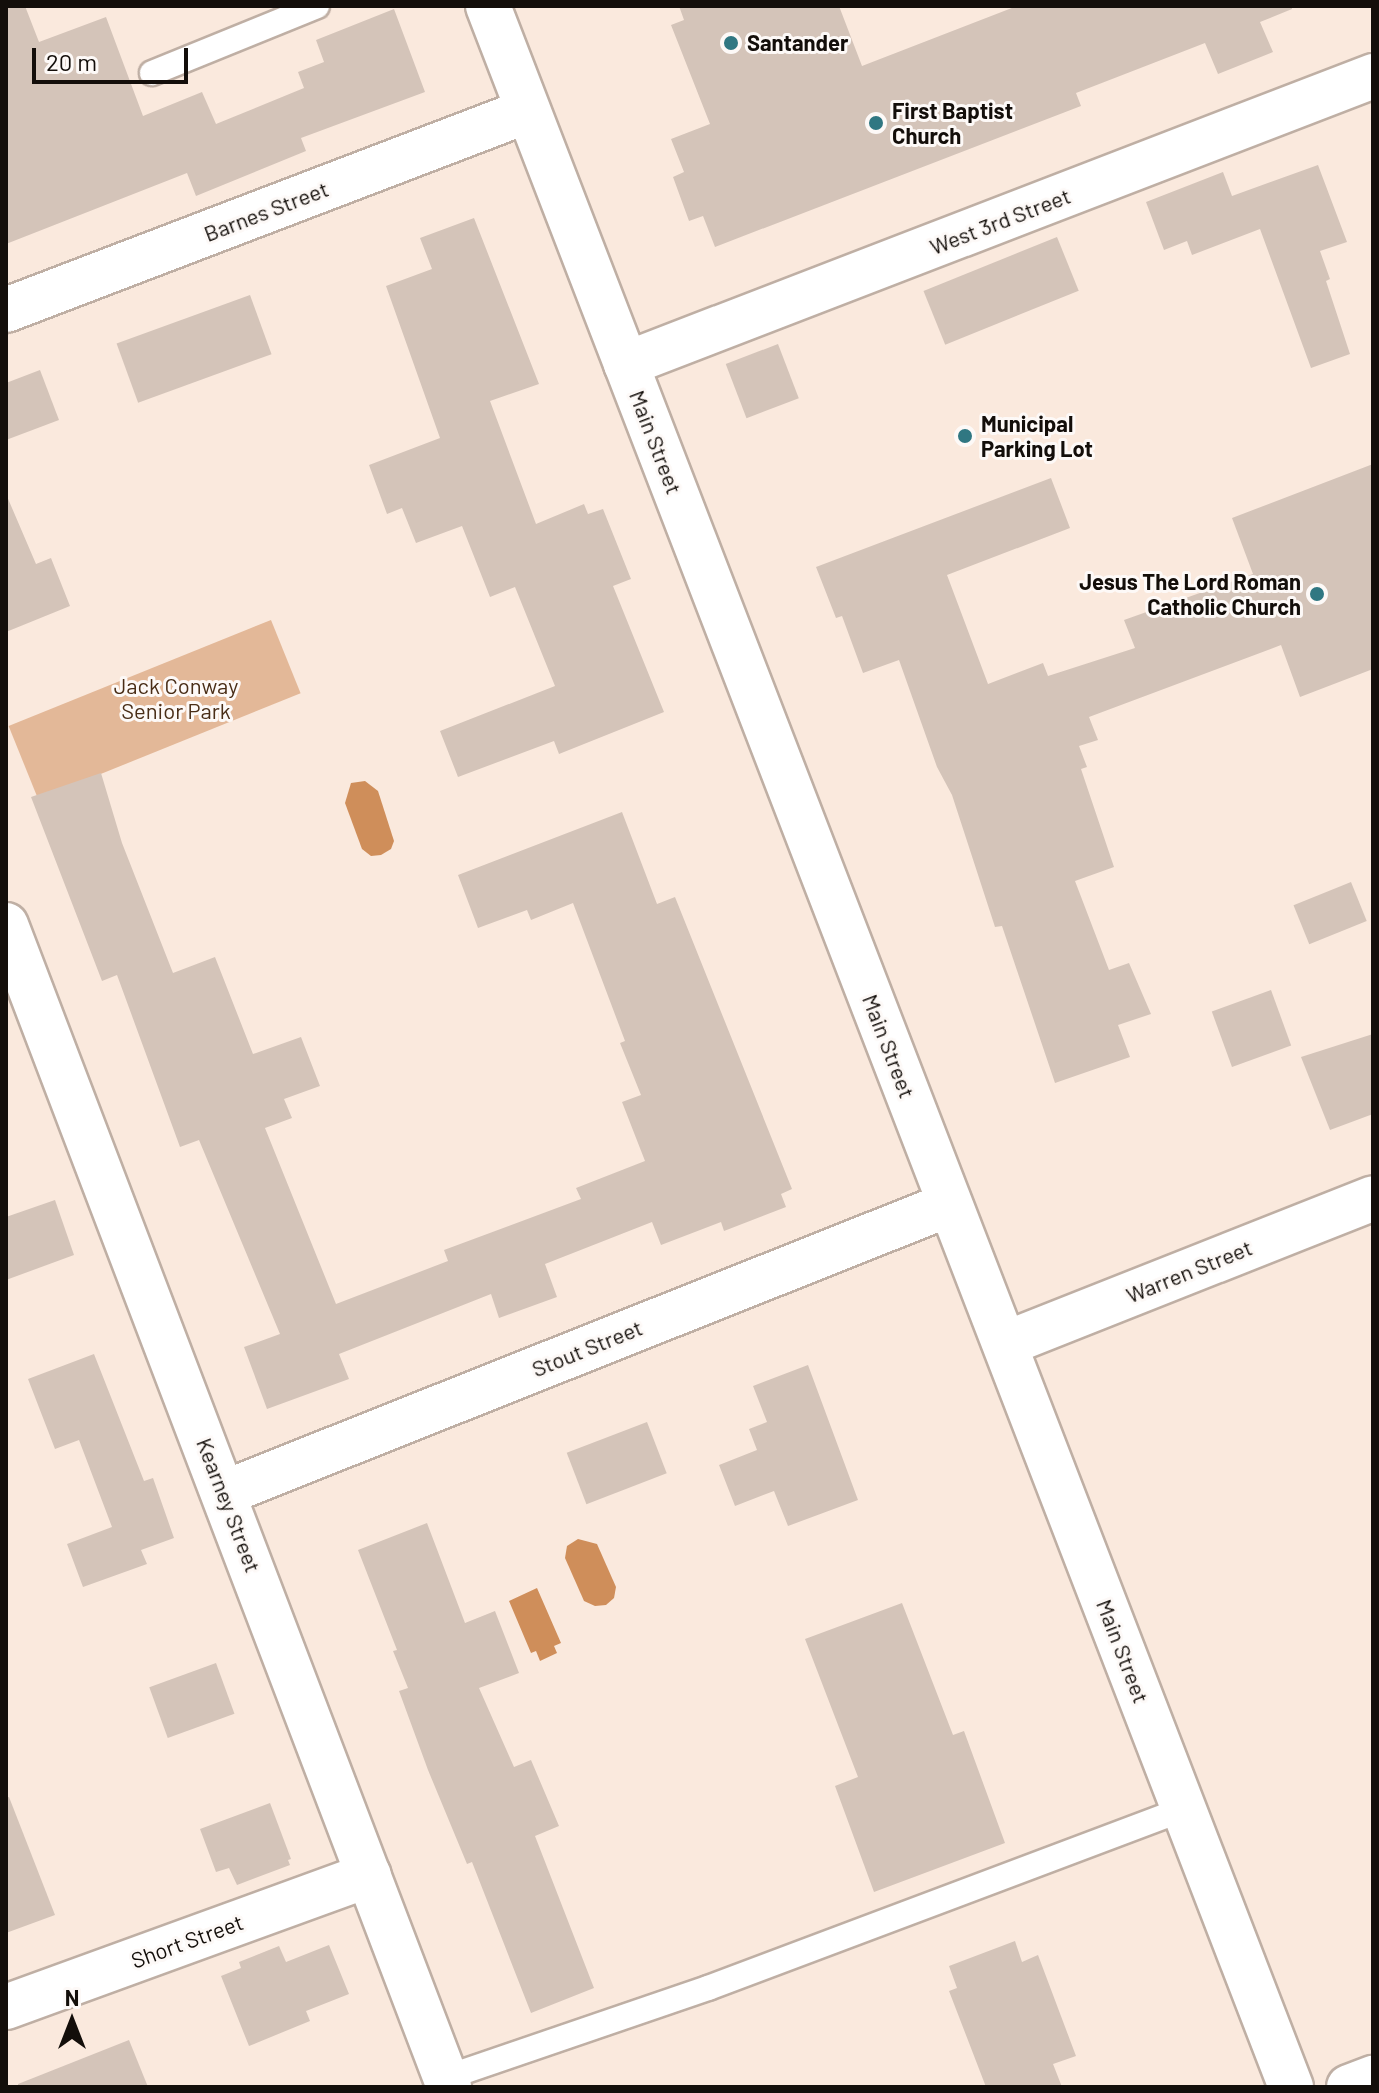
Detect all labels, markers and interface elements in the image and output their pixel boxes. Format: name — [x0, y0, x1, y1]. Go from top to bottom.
place label: Santander — [747, 30, 848, 56]
scale bar — [36, 32, 192, 82]
marker: Santander — [722, 34, 740, 52]
text: 20 m — [46, 47, 97, 76]
place label: First Baptist Church — [892, 97, 1013, 148]
marker: First Baptist Church — [867, 114, 885, 132]
street label: Barnes Street — [200, 175, 332, 247]
street label: West 3rd Street — [926, 182, 1074, 260]
street label: Main Street — [624, 386, 688, 498]
place label: Municipal Parking Lot — [981, 410, 1093, 462]
marker: Municipal Parking Lot — [956, 427, 974, 445]
place label: Jesus The Lord Roman Catholic Church — [1079, 568, 1301, 620]
marker: Jesus The Lord Roman Catholic Church — [1308, 585, 1326, 603]
park label: Jack Conway Senior Park — [114, 672, 238, 724]
street label: Main Street — [857, 990, 921, 1102]
street label: Warren Street — [1122, 1234, 1256, 1308]
street label: Stout Street — [528, 1314, 646, 1382]
street label: Kearney Street — [191, 1434, 267, 1576]
street label: Main Street — [1091, 1595, 1155, 1707]
street label: Short Street — [127, 1909, 247, 1973]
north arrow — [32, 1981, 112, 2061]
text: N — [65, 1984, 79, 2010]

